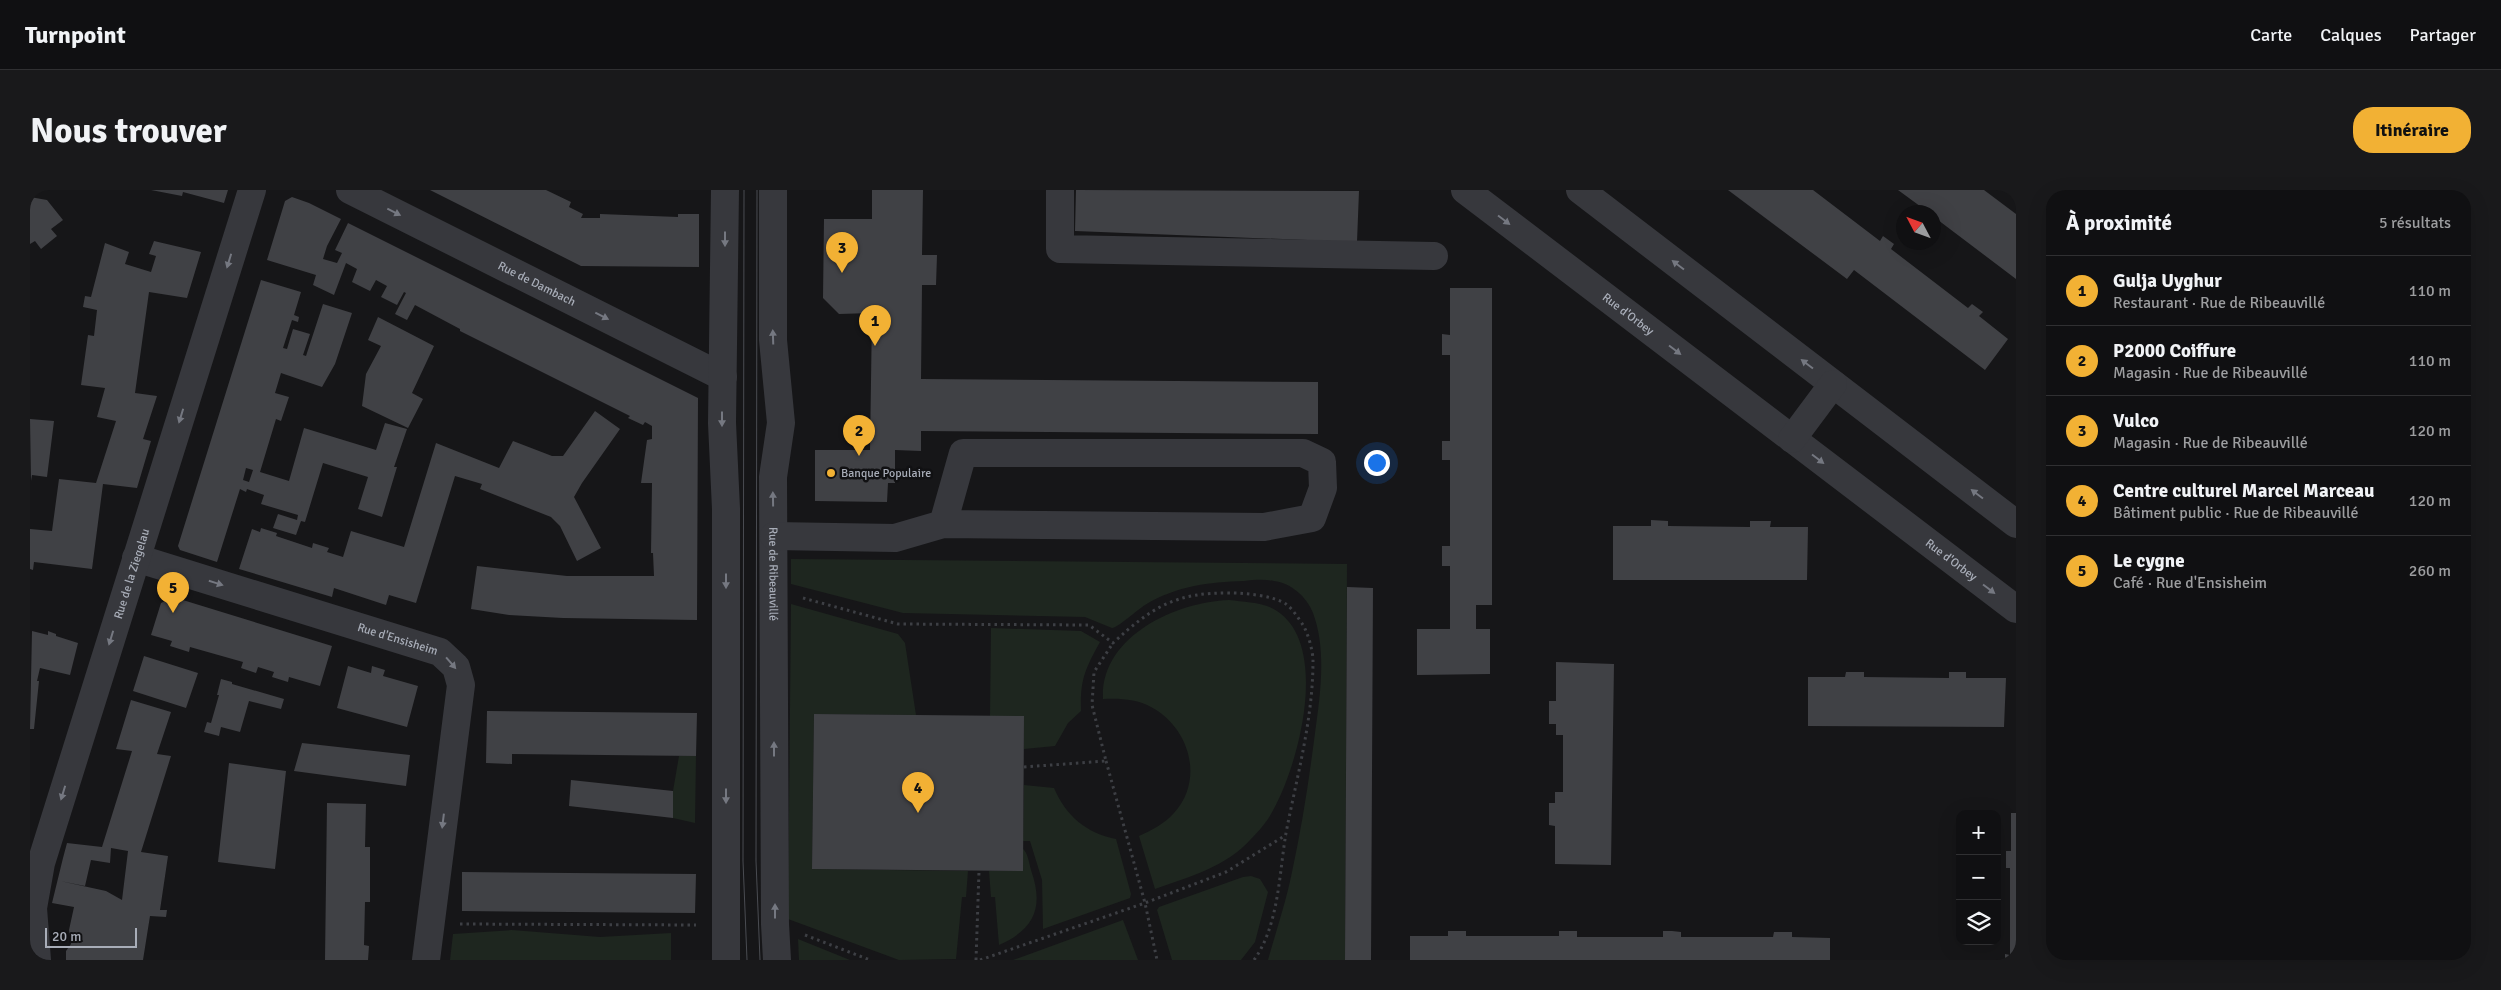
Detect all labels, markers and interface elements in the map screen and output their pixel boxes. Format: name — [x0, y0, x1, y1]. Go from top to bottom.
text: Turnpoint — [25, 20, 126, 50]
text: Carte — [2250, 24, 2292, 46]
text: Calques — [2320, 24, 2382, 46]
text: Partager — [2410, 24, 2476, 46]
button: Itinéraire — [2353, 107, 2471, 153]
text: Nous trouver — [30, 109, 227, 152]
north arrow — [1896, 205, 1941, 250]
one-way arrow — [386, 208, 401, 216]
text: À proximité — [2066, 210, 2172, 236]
text: 5 résultats — [2379, 213, 2451, 233]
one-way arrow — [1497, 214, 1510, 225]
one-way arrow — [721, 231, 729, 247]
pin: 3 — [826, 232, 858, 273]
one-way arrow — [225, 254, 233, 269]
street label: Rue de Dambach — [495, 258, 578, 309]
one-way arrow — [1672, 259, 1685, 270]
text: Gulja Uyghur — [2113, 269, 2222, 293]
text: 1 — [2078, 281, 2086, 301]
text: 110 m — [2409, 281, 2451, 301]
street label: Rue d'Orbey — [1599, 290, 1657, 339]
text: Restaurant · Rue de Ribeauvillé — [2113, 293, 2325, 313]
pin: 1 — [859, 305, 891, 346]
one-way arrow — [594, 312, 609, 320]
one-way arrow — [769, 329, 777, 345]
text: P2000 Coiffure — [2113, 339, 2236, 363]
one-way arrow — [1668, 345, 1682, 355]
text: 2 — [2078, 351, 2086, 371]
text: 110 m — [2409, 351, 2451, 371]
one-way arrow — [1801, 358, 1814, 369]
text: Magasin · Rue de Ribeauvillé — [2113, 363, 2308, 383]
one-way arrow — [176, 409, 184, 424]
text: Vulco — [2113, 409, 2159, 433]
one-way arrow — [718, 411, 726, 427]
pin: 2 — [843, 415, 875, 456]
text: 3 — [2078, 421, 2086, 441]
text: 120 m — [2409, 421, 2451, 441]
text: Magasin · Rue de Ribeauvillé — [2113, 433, 2308, 453]
your location — [1364, 450, 1390, 476]
one-way arrow — [1811, 454, 1825, 464]
place label: Banque Populaire — [841, 466, 931, 481]
marker: Banque Populaire — [825, 467, 837, 479]
text: Centre culturel Marcel Marceau — [2113, 479, 2374, 503]
one-way arrow — [1971, 489, 1984, 500]
one-way arrow — [769, 491, 777, 507]
text: 4 — [2078, 491, 2086, 511]
text: 120 m — [2409, 491, 2451, 511]
text: Bâtiment public · Rue de Ribeauvillé — [2113, 503, 2359, 523]
street label: Rue de la Ziegelau — [110, 527, 153, 621]
street label: Rue de Ribeauvillé — [766, 527, 781, 621]
street label: Rue d'Orbey — [1922, 535, 1981, 585]
text: Le cygne — [2113, 549, 2185, 573]
text: 5 — [2078, 561, 2086, 581]
text: 260 m — [2409, 561, 2451, 581]
pin: 5 — [157, 572, 189, 613]
one-way arrow — [722, 573, 730, 589]
text: Café · Rue d'Ensisheim — [2113, 573, 2267, 593]
one-way arrow — [209, 580, 224, 588]
one-way arrow — [1982, 584, 1996, 594]
street label: Rue d'Ensisheim — [356, 619, 440, 658]
one-way arrow — [107, 631, 115, 646]
one-way arrow — [446, 656, 457, 669]
one-way arrow — [770, 741, 778, 757]
pin: 4 — [902, 772, 934, 813]
one-way arrow — [58, 786, 66, 801]
one-way arrow — [722, 788, 730, 804]
map controls — [1956, 810, 2001, 945]
button: + — [1956, 810, 2001, 855]
one-way arrow — [439, 814, 447, 830]
button: − — [1956, 855, 2001, 900]
button: layers — [1956, 900, 2001, 945]
one-way arrow — [771, 903, 779, 919]
scale bar — [45, 925, 138, 948]
text: 20 m — [52, 928, 81, 945]

